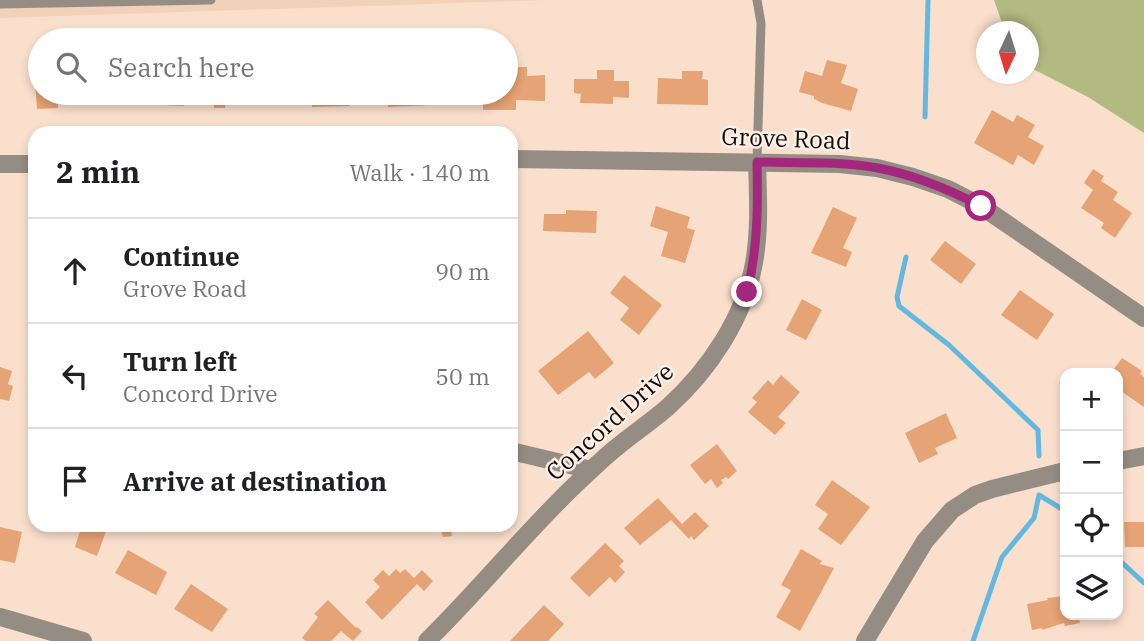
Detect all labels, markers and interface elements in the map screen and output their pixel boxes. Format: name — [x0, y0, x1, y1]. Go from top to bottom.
north arrow — [976, 21, 1039, 84]
search box — [28, 28, 518, 105]
icon: search — [52, 48, 90, 86]
text: Search here — [108, 50, 254, 84]
street label: Grove Road — [721, 120, 851, 156]
text: 2 min — [56, 152, 140, 191]
text: Walk · 140 m — [349, 157, 490, 187]
route start — [965, 190, 996, 221]
text: Continue — [123, 239, 240, 273]
icon: ahead — [56, 252, 94, 290]
text: 90 m — [435, 256, 490, 286]
text: Grove Road — [123, 273, 247, 303]
route end — [731, 276, 762, 307]
text: Turn left — [123, 344, 237, 378]
street label: Concord Drive — [539, 355, 680, 487]
icon: left — [56, 357, 94, 395]
text: 50 m — [435, 361, 490, 391]
map controls — [1060, 368, 1123, 620]
button: + — [1060, 368, 1123, 431]
text: Concord Drive — [123, 378, 278, 408]
button: − — [1060, 431, 1123, 494]
icon: arrive — [56, 462, 94, 500]
text: Arrive at destination — [123, 464, 387, 498]
button: locate — [1060, 494, 1123, 557]
button: layers — [1060, 557, 1123, 620]

